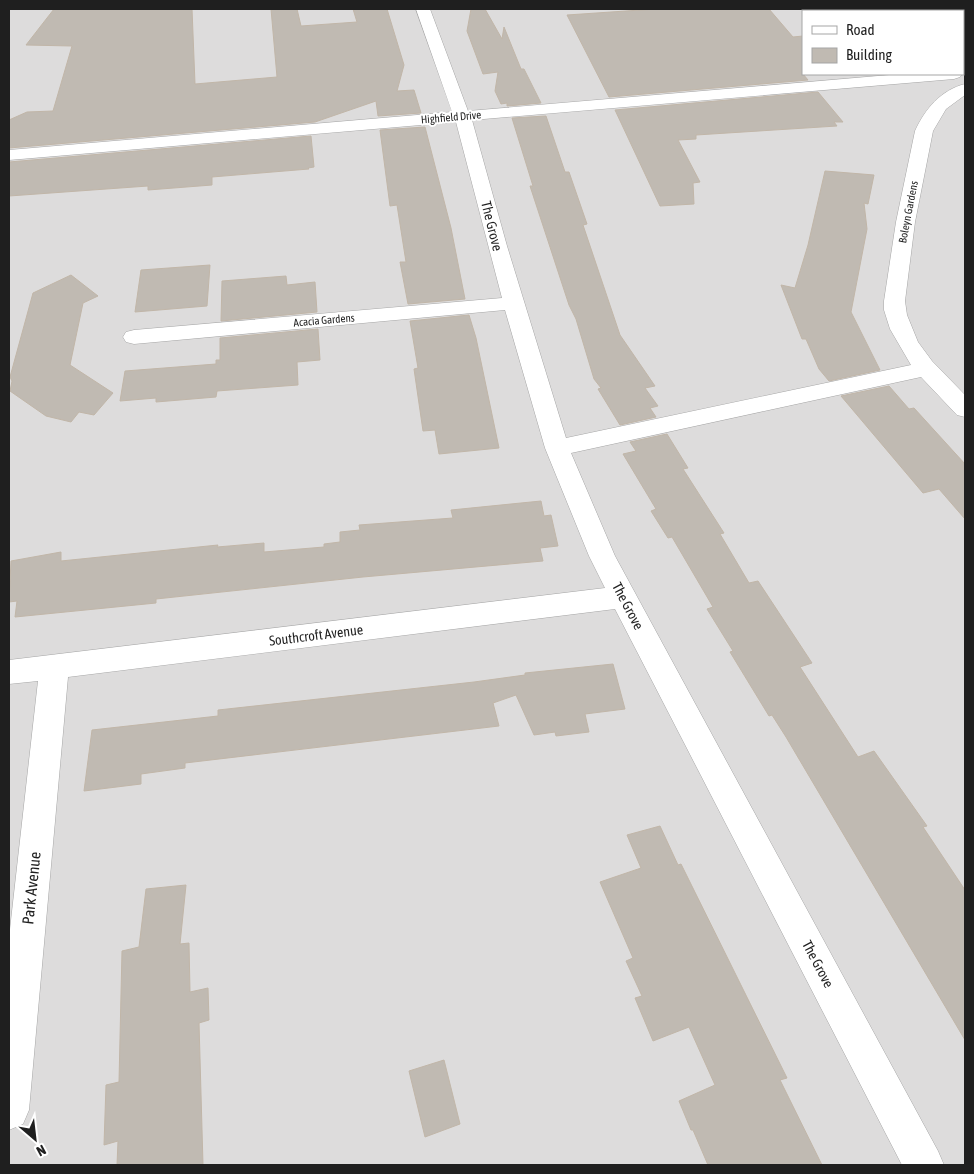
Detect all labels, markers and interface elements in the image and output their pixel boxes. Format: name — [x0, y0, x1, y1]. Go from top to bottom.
legend — [802, 10, 964, 75]
text: Road — [846, 21, 875, 38]
text: Building — [846, 46, 892, 63]
street label: Highfield Drive — [420, 108, 482, 126]
street label: Boleyn Gardens — [896, 180, 920, 244]
street label: The Grove — [478, 199, 506, 253]
street label: Acacia Gardens — [293, 311, 355, 329]
street label: The Grove — [609, 580, 647, 632]
street label: Southcroft Avenue — [268, 621, 364, 649]
street label: Park Avenue — [18, 851, 44, 925]
street label: The Grove — [799, 938, 837, 990]
north arrow — [10, 1114, 60, 1164]
text: N — [34, 1141, 49, 1159]

